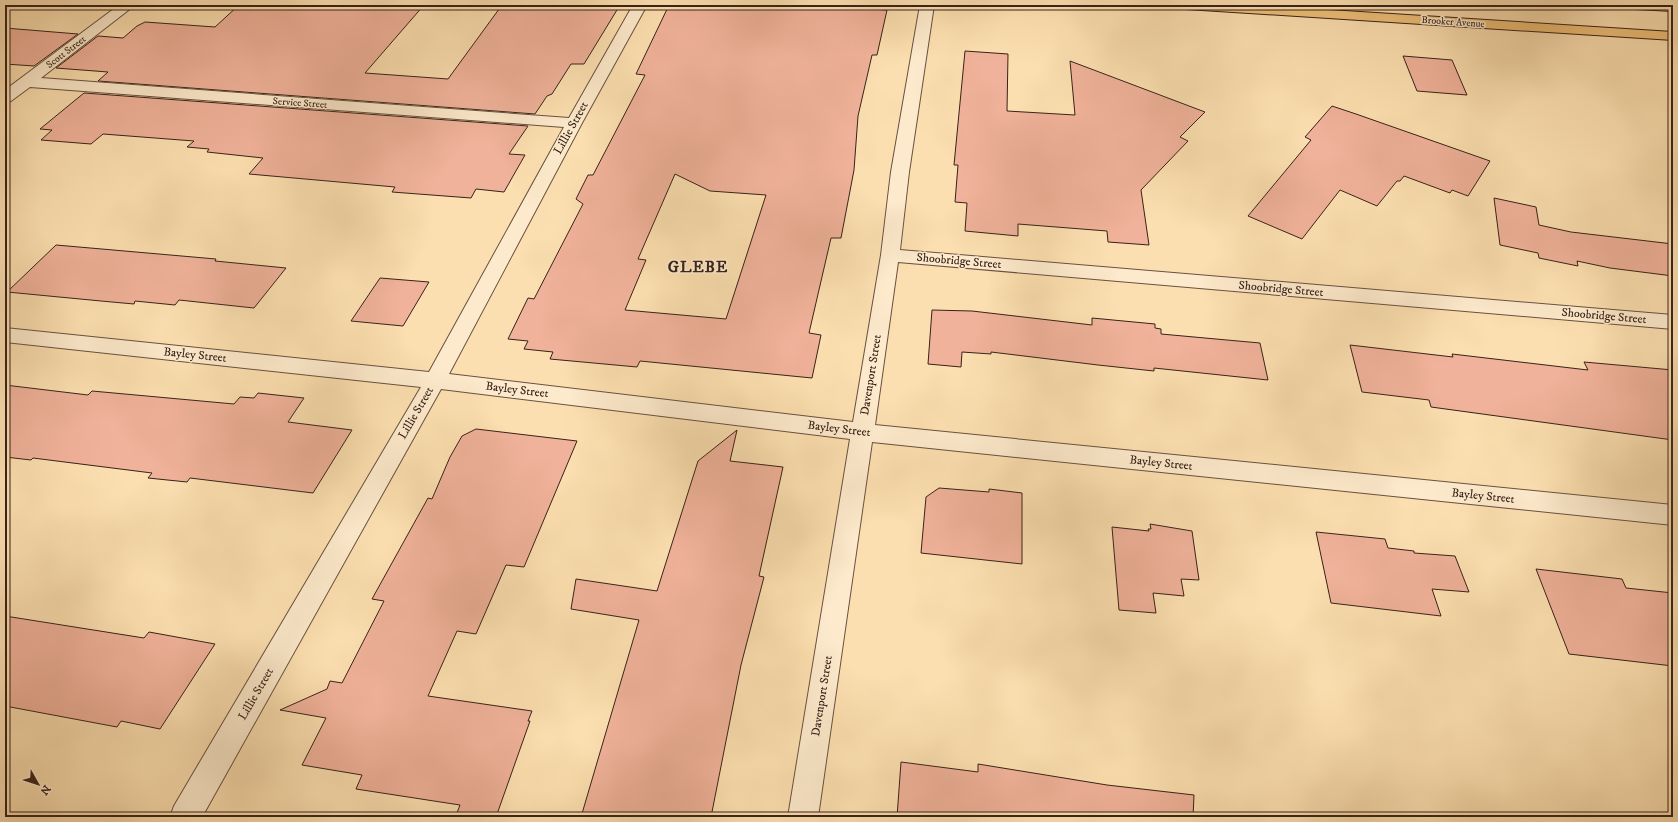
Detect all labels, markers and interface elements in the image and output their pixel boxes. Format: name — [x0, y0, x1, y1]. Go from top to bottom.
street label: Brooker Avenue — [1421, 14, 1485, 30]
street label: Scott Street — [44, 33, 88, 71]
street label: Service Street — [272, 95, 328, 111]
street label: Lillie Street — [550, 99, 592, 157]
street label: Shoobridge Street — [916, 250, 1002, 272]
district label: GLEBE — [668, 257, 728, 277]
street label: Shoobridge Street — [1238, 278, 1324, 300]
street label: Shoobridge Street — [1561, 305, 1647, 327]
street label: Davenport Street — [857, 333, 885, 416]
street label: Bayley Street — [163, 344, 227, 366]
street label: Bayley Street — [485, 379, 549, 401]
street label: Lillie Street — [395, 384, 437, 442]
street label: Bayley Street — [807, 418, 871, 440]
street label: Bayley Street — [1129, 452, 1193, 474]
street label: Bayley Street — [1451, 485, 1515, 507]
street label: Davenport Street — [808, 654, 836, 737]
street label: Lillie Street — [235, 665, 277, 723]
north arrow — [18, 764, 58, 804]
text: N — [37, 782, 53, 798]

